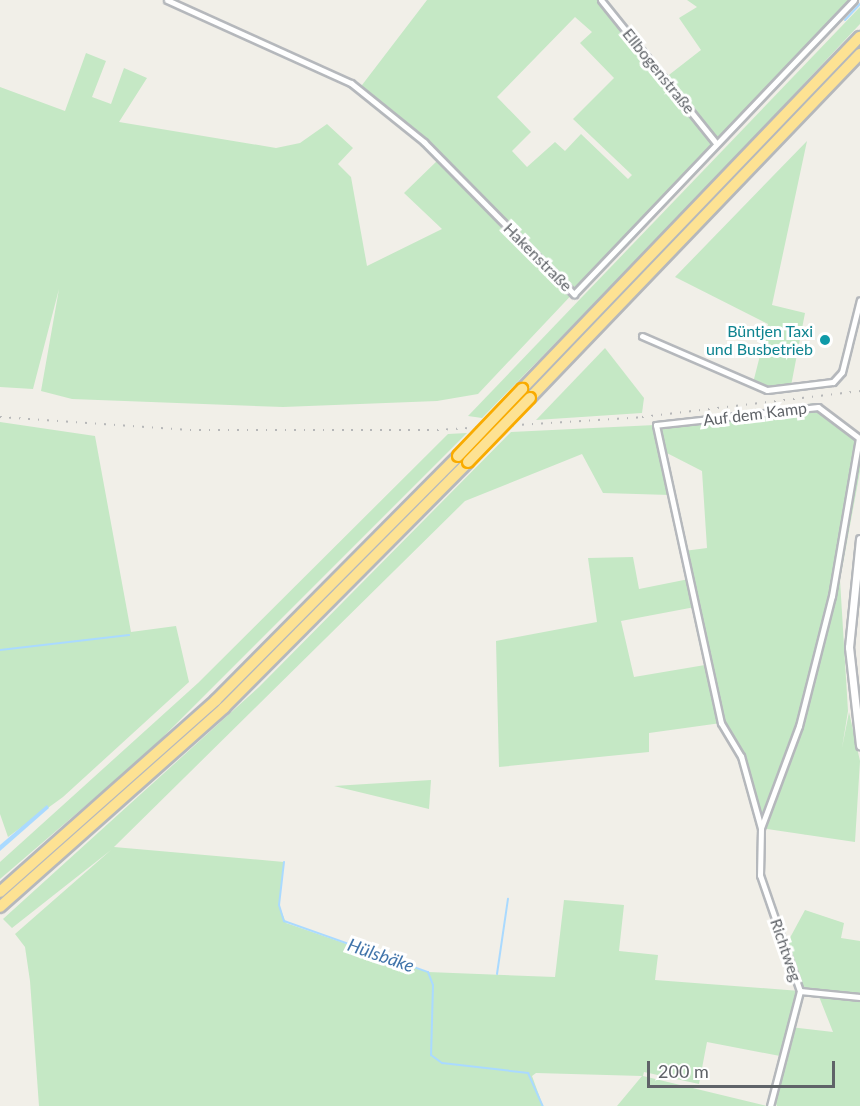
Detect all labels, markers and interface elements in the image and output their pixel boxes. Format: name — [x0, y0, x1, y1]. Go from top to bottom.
street label: Ellbogenstraße — [619, 24, 699, 118]
street label: Hakenstraße — [500, 219, 576, 295]
place label: Büntjen Taxi und Busbetrieb — [706, 321, 813, 359]
marker: Büntjen Taxi und Busbetrieb — [818, 333, 832, 347]
street label: Auf dem Kamp — [702, 398, 808, 430]
street label: Richtweg — [766, 916, 806, 984]
water label: Hülsbäke — [345, 934, 417, 976]
scale bar — [650, 1049, 838, 1087]
text: 200 m — [658, 1060, 709, 1082]

